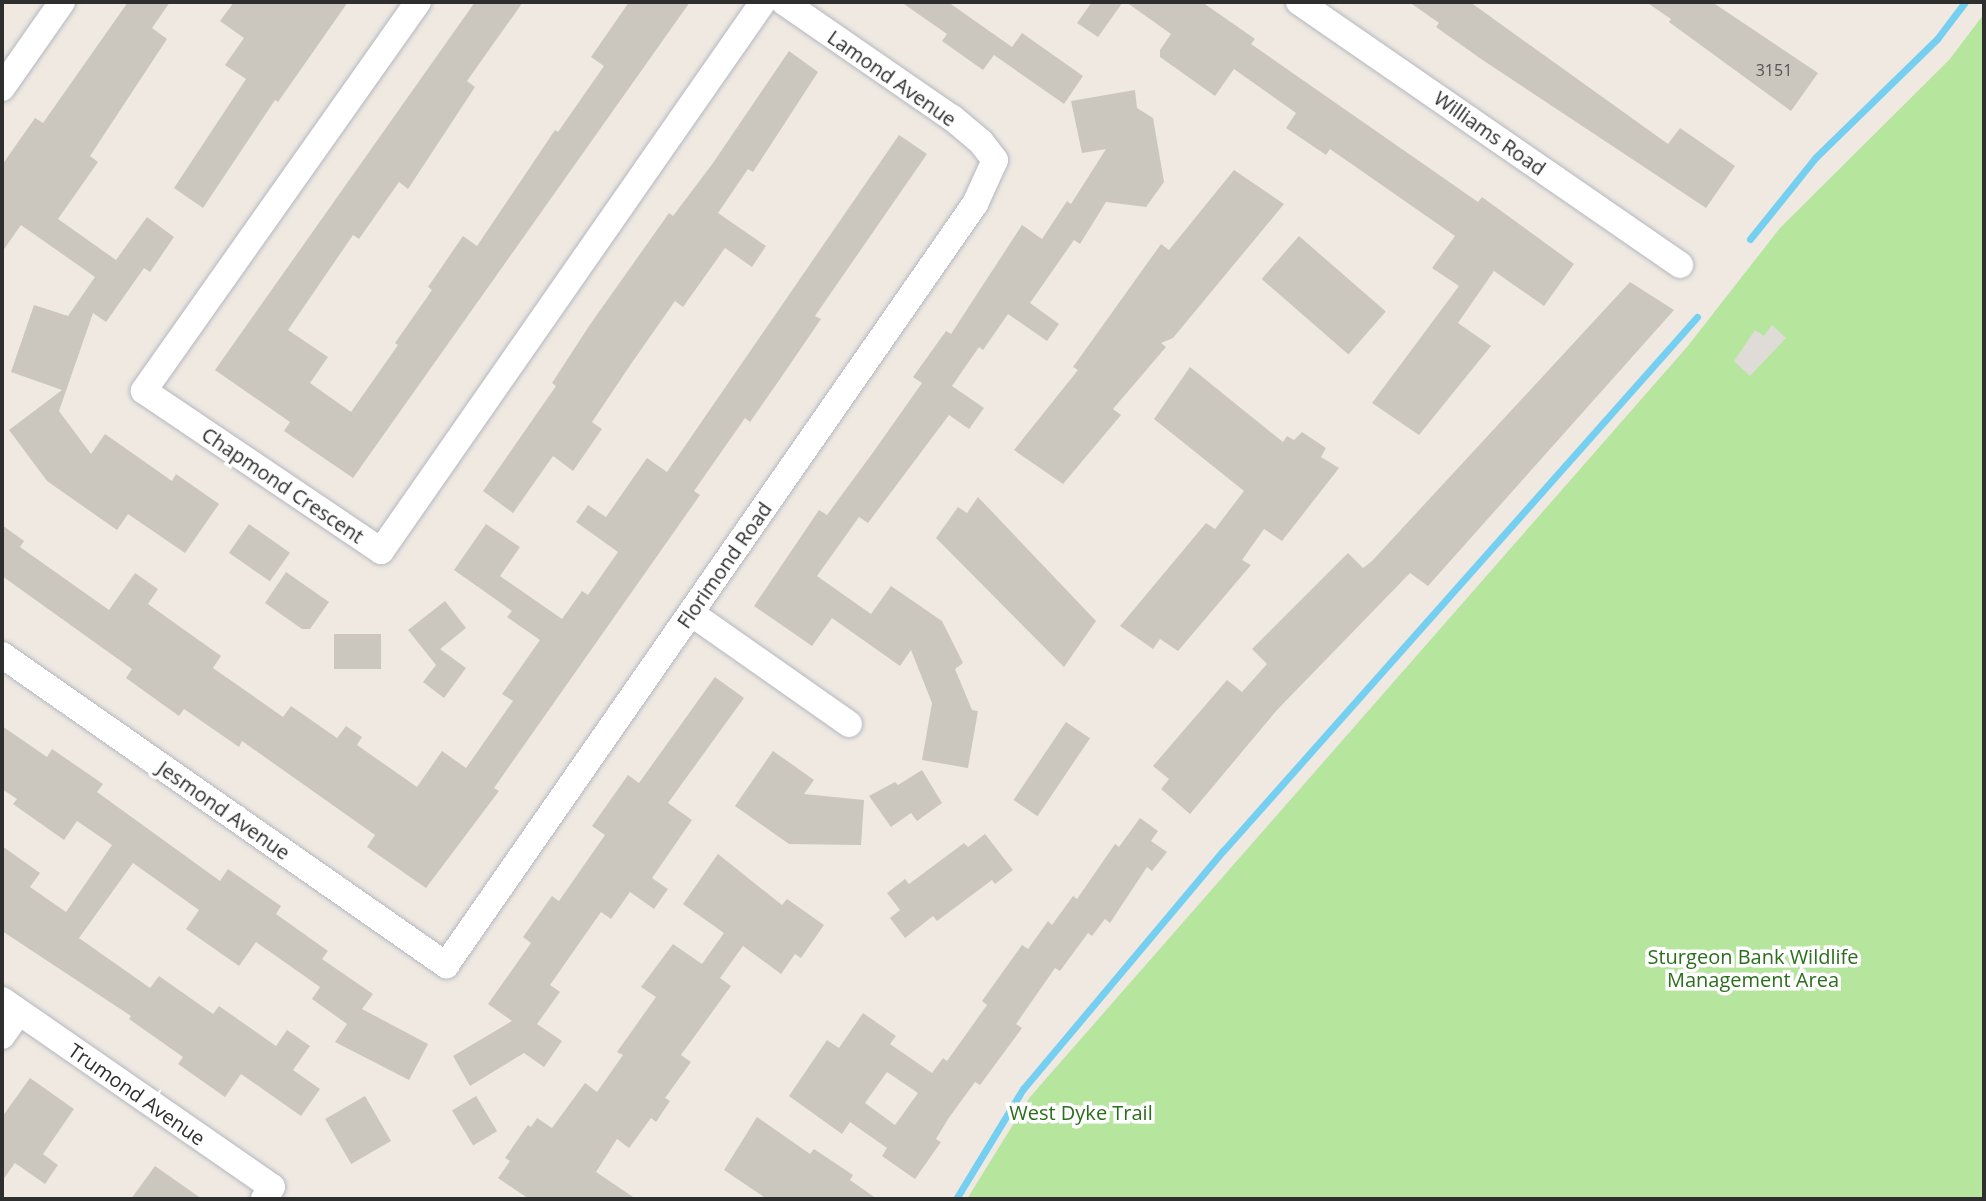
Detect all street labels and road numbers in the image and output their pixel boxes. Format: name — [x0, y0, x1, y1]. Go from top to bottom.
street label: Lamond Avenue — [823, 25, 961, 131]
street label: Williams Road — [1430, 86, 1550, 180]
street label: Chapmond Crescent — [197, 422, 369, 548]
street label: Florimond Road — [672, 497, 776, 633]
street label: Jesmond Avenue — [153, 755, 295, 865]
street label: Trumond Avenue — [64, 1038, 210, 1150]

